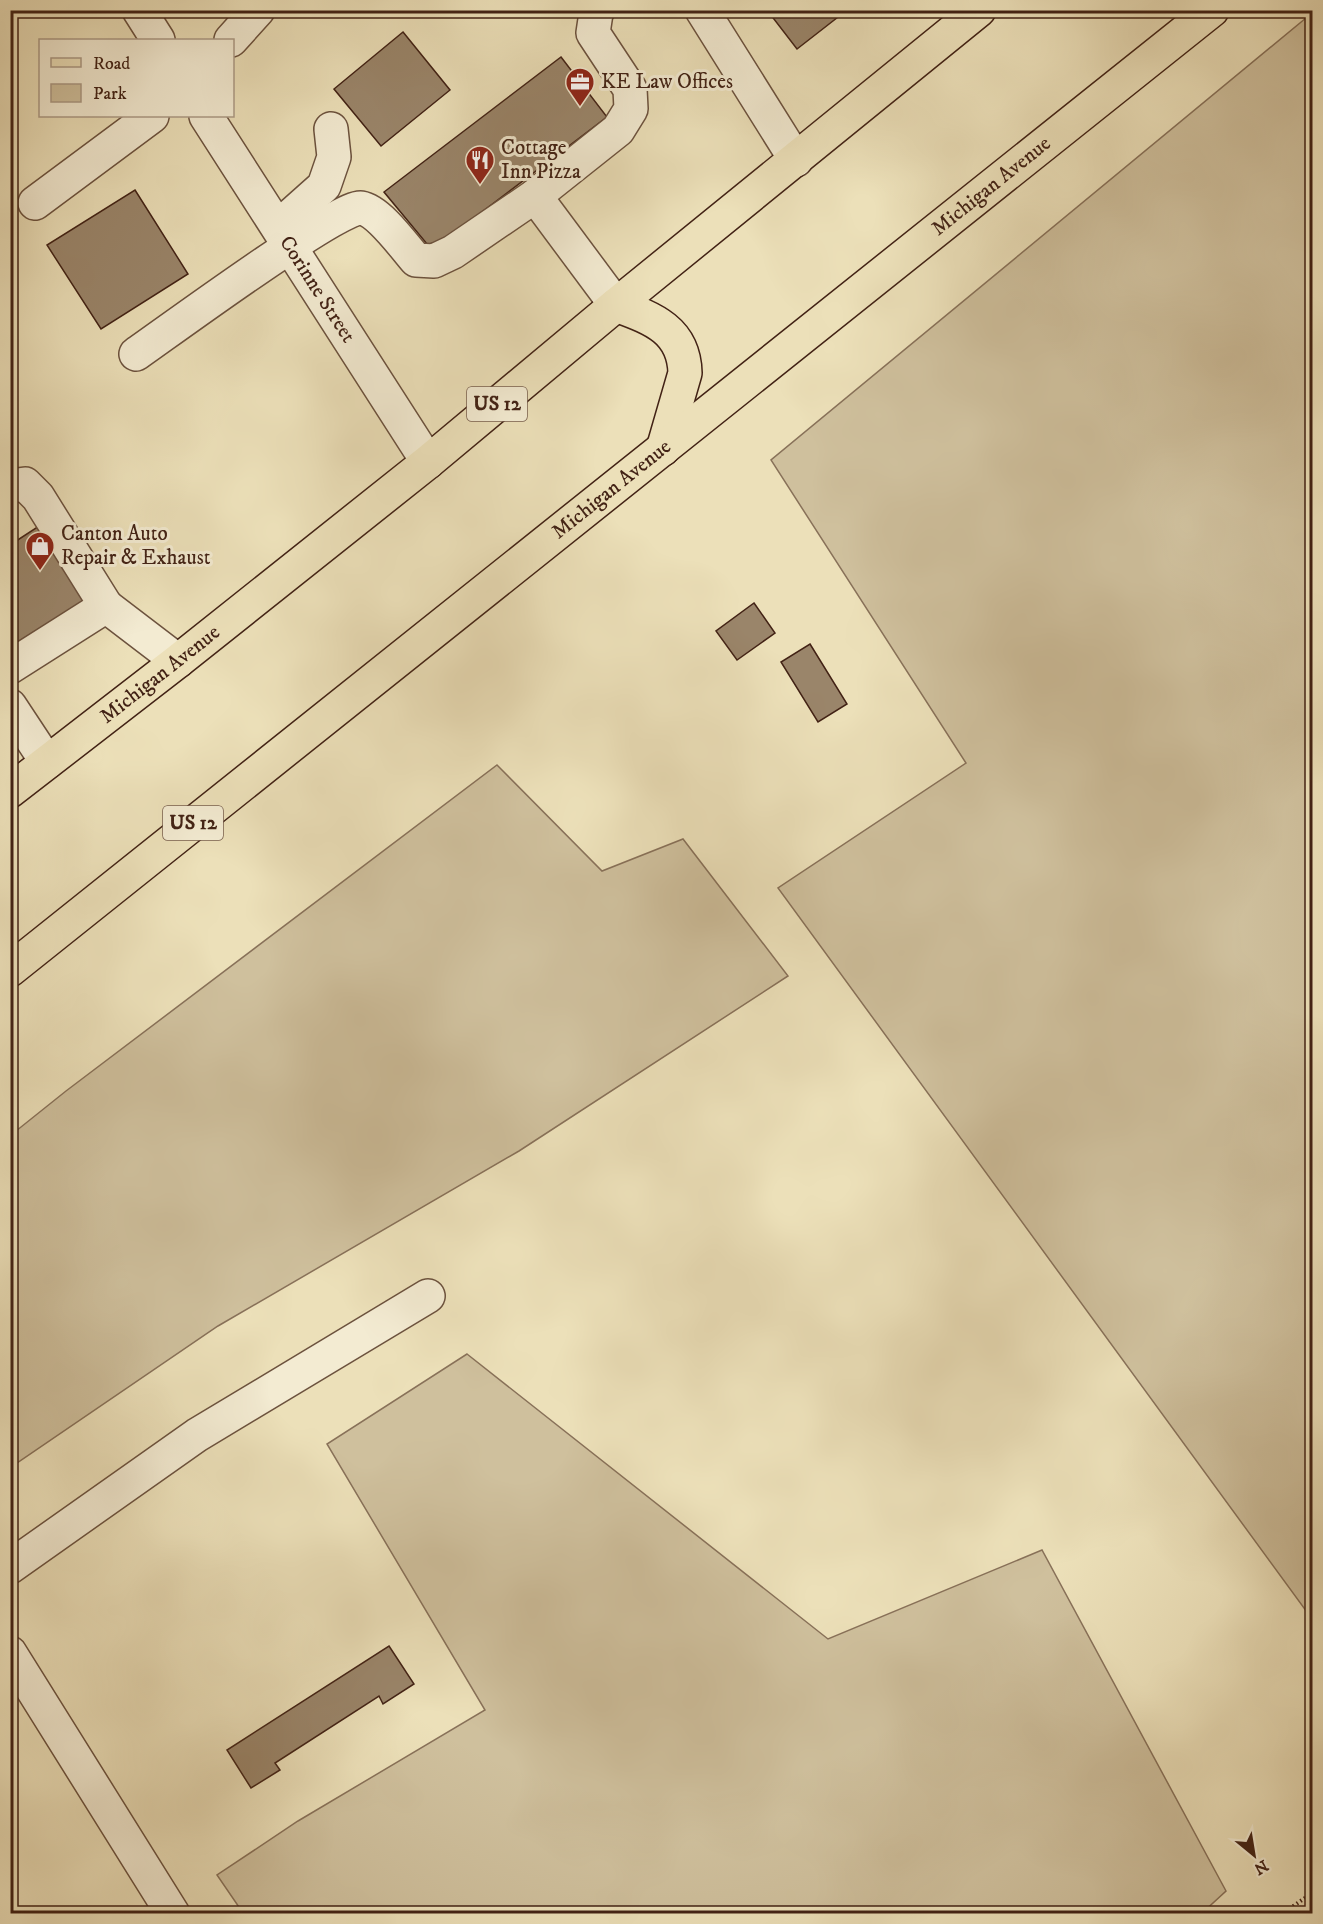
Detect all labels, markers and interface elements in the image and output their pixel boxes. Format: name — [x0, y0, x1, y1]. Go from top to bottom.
legend — [39, 39, 234, 117]
text: Road — [93, 53, 130, 75]
office icon: KE Law Offices — [564, 66, 596, 108]
place label: KE Law Offices — [601, 69, 733, 95]
text: Park — [93, 83, 127, 105]
street label: Michigan Avenue — [927, 130, 1057, 242]
place label: Cottage Inn Pizza — [501, 135, 581, 185]
restaurant icon: Cottage Inn Pizza — [464, 144, 496, 186]
street label: Corinne Street — [273, 231, 361, 348]
road number: US 12 — [467, 387, 527, 421]
street label: Michigan Avenue — [547, 434, 677, 545]
place label: Canton Auto Repair & Exhaust — [61, 521, 211, 571]
shop icon: Canton Auto Repair & Exhaust — [24, 530, 56, 572]
street label: Michigan Avenue — [95, 619, 226, 729]
road number: US 12 — [163, 806, 223, 840]
north arrow — [1224, 1825, 1284, 1885]
text: N — [1250, 1855, 1272, 1879]

